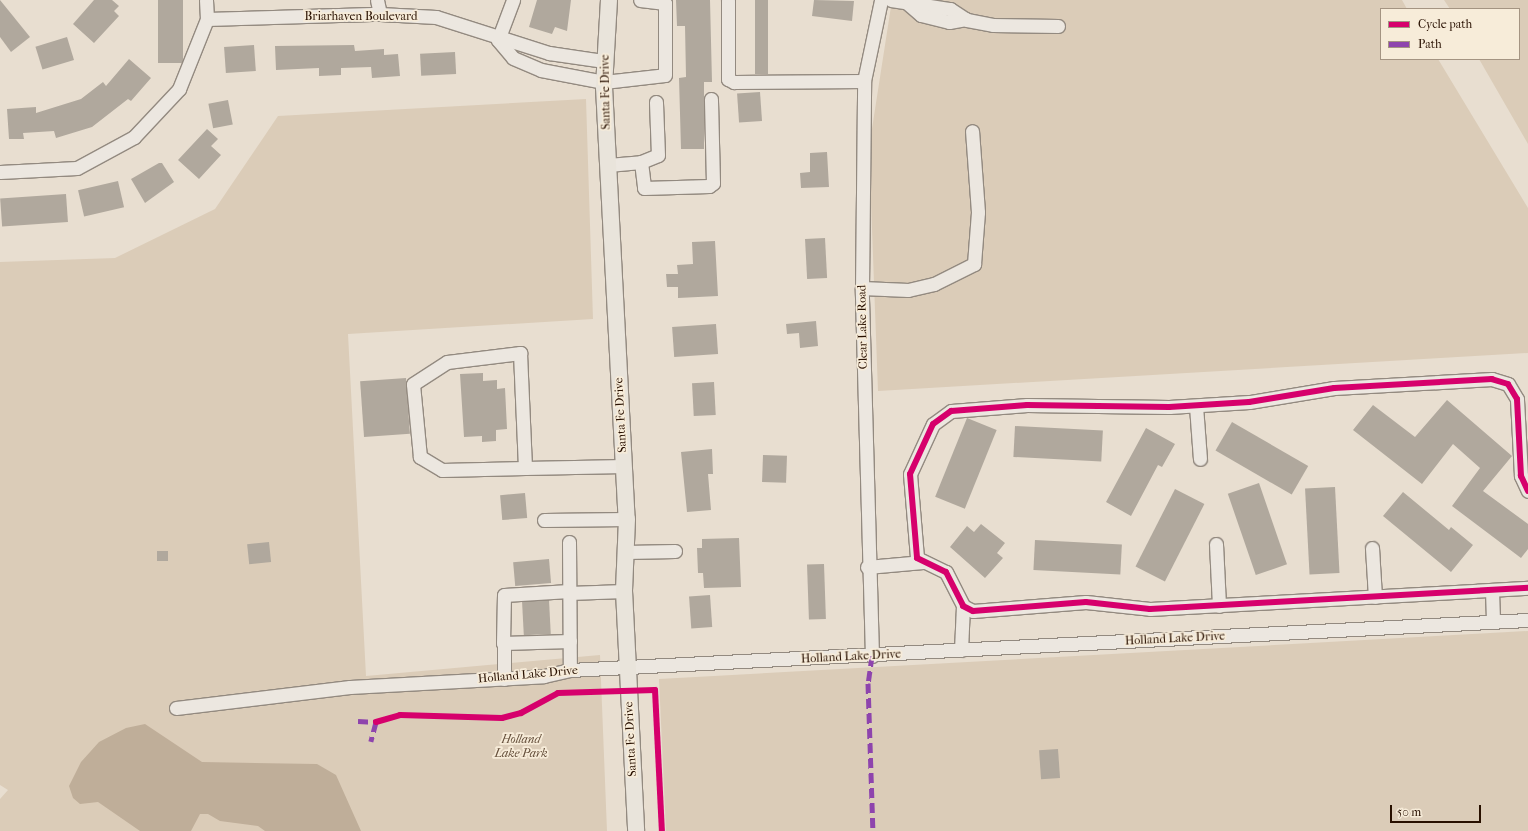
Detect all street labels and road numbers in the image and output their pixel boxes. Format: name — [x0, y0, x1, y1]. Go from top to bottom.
street label: Briarhaven Boulevard — [305, 10, 417, 24]
street label: Santa Fe Drive — [598, 54, 614, 130]
street label: Clear Lake Road — [855, 285, 871, 369]
street label: Santa Fe Drive — [612, 377, 630, 453]
street label: Holland Lake Drive — [1125, 629, 1225, 649]
street label: Holland Lake Drive — [801, 647, 901, 667]
street label: Holland Lake Drive — [477, 663, 579, 687]
street label: Santa Fe Drive — [622, 701, 640, 777]

